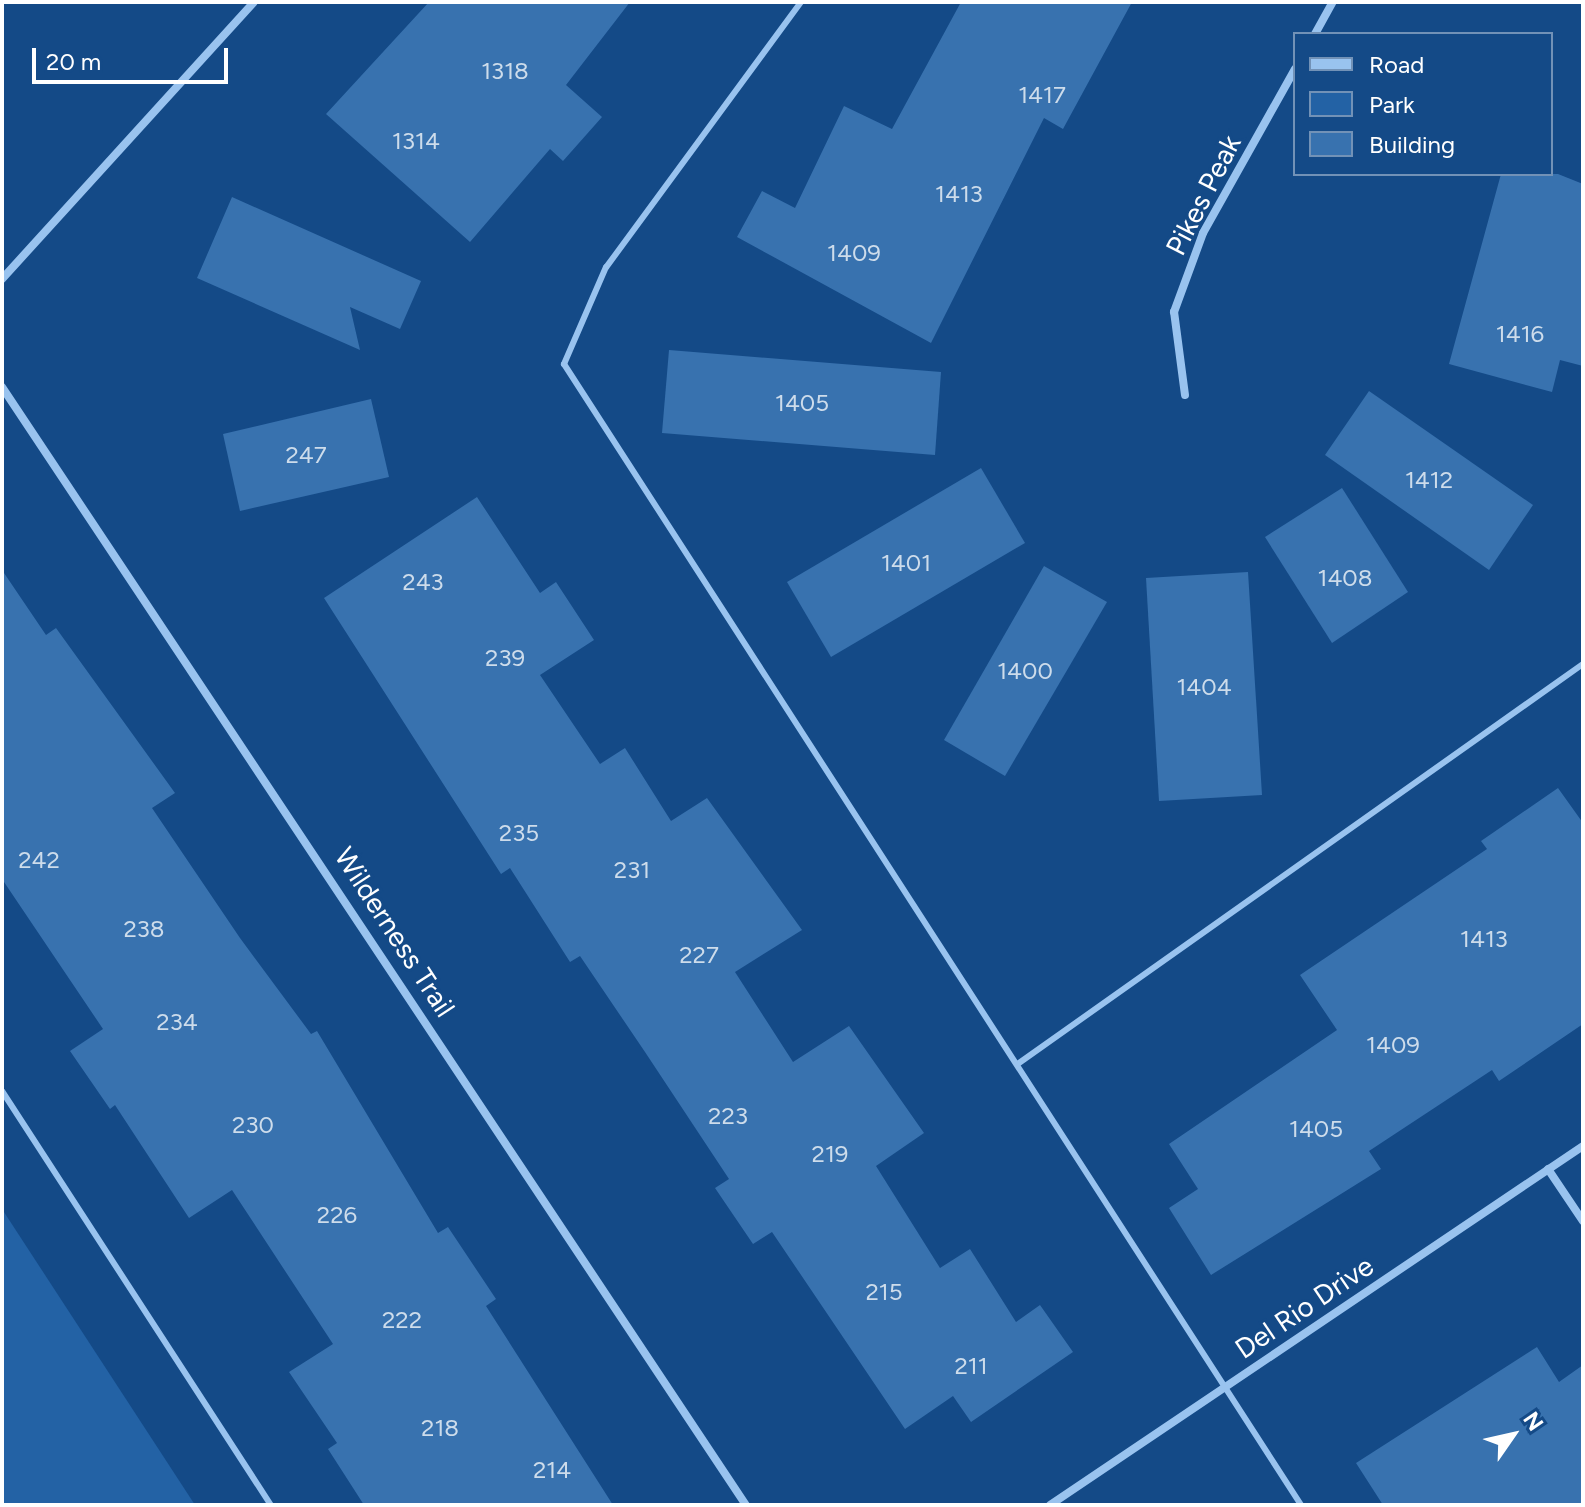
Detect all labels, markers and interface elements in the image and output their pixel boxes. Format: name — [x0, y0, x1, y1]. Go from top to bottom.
scale bar — [36, 32, 232, 82]
legend — [1293, 32, 1553, 176]
text: 20 m — [46, 47, 101, 76]
text: Road — [1369, 50, 1424, 79]
house number: 1318 — [481, 57, 529, 85]
house number: 1417 — [1018, 81, 1066, 109]
text: Park — [1369, 90, 1415, 119]
house number: 1314 — [392, 127, 440, 155]
street label: Pikes Peak — [1158, 129, 1248, 261]
text: Building — [1369, 130, 1455, 159]
house number: 1413 — [935, 180, 983, 208]
house number: 1409 — [827, 239, 881, 267]
house number: 1416 — [1496, 320, 1544, 348]
house number: 1405 — [775, 389, 829, 417]
house number: 247 — [285, 441, 327, 469]
house number: 1412 — [1405, 466, 1453, 494]
house number: 1401 — [881, 549, 931, 577]
house number: 1408 — [1318, 564, 1372, 592]
house number: 243 — [402, 568, 444, 596]
house number: 239 — [485, 644, 525, 672]
house number: 1400 — [997, 657, 1053, 685]
house number: 1404 — [1176, 673, 1232, 701]
house number: 235 — [499, 819, 539, 847]
street label: Wilderness Trail — [328, 841, 462, 1023]
house number: 242 — [18, 846, 60, 874]
house number: 231 — [614, 856, 650, 884]
house number: 238 — [123, 915, 165, 943]
house number: 1413 — [1460, 925, 1508, 953]
house number: 227 — [679, 941, 719, 969]
house number: 234 — [156, 1008, 198, 1036]
house number: 1409 — [1366, 1031, 1420, 1059]
house number: 223 — [708, 1102, 748, 1130]
house number: 230 — [232, 1111, 274, 1139]
house number: 1405 — [1289, 1115, 1343, 1143]
house number: 219 — [812, 1140, 848, 1168]
house number: 226 — [317, 1201, 357, 1229]
street label: Del Rio Drive — [1228, 1248, 1380, 1366]
house number: 215 — [865, 1278, 903, 1306]
house number: 222 — [382, 1306, 422, 1334]
house number: 211 — [954, 1352, 988, 1380]
north arrow — [1473, 1395, 1553, 1475]
text: N — [1517, 1407, 1549, 1436]
house number: 218 — [421, 1414, 459, 1442]
house number: 214 — [533, 1456, 571, 1484]

